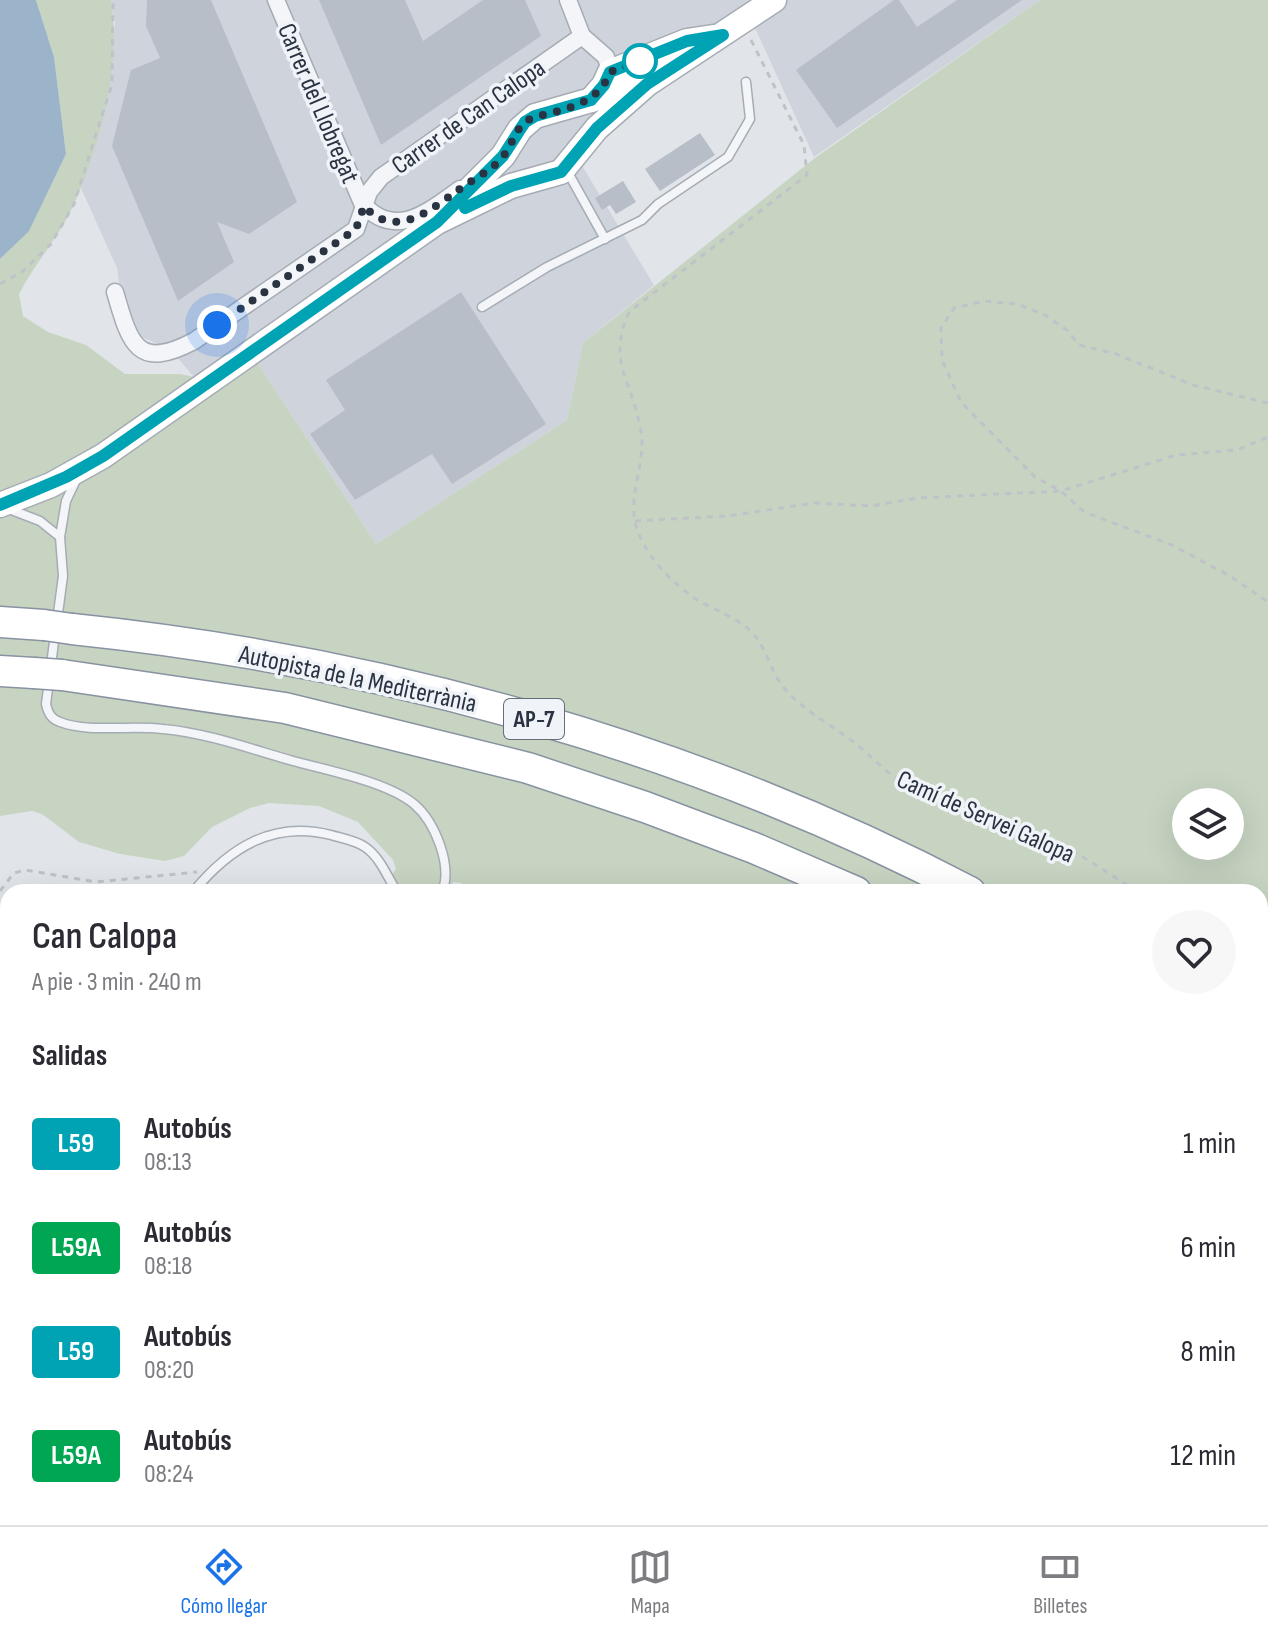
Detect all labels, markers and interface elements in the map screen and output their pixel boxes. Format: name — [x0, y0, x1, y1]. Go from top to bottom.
street label: Carrer del Llobregat — [270, 19, 365, 188]
unlabelled marker — [623, 44, 657, 78]
street label: Carrer de Can Calopa — [386, 53, 552, 182]
your location — [197, 305, 237, 345]
street label: Autopista de la Mediterrània — [235, 639, 479, 720]
road number: AP-7 — [504, 699, 564, 739]
street label: Camí de Servei Galopa — [892, 764, 1079, 870]
map controls — [1172, 788, 1244, 860]
button: layers — [1172, 788, 1244, 860]
button: heart — [1152, 910, 1236, 994]
text: Can Calopa — [32, 914, 177, 959]
text: A pie · 3 min · 240 m — [32, 967, 202, 998]
text: Salidas — [32, 1038, 107, 1074]
text: Autobús — [144, 1111, 232, 1147]
text: 1 min — [1183, 1126, 1236, 1162]
text: L59 — [58, 1127, 94, 1160]
text: 08:13 — [144, 1147, 192, 1178]
text: Autobús — [144, 1215, 232, 1251]
text: 6 min — [1180, 1230, 1236, 1266]
text: L59A — [51, 1231, 101, 1264]
text: 08:18 — [144, 1251, 192, 1282]
text: Autobús — [144, 1319, 232, 1355]
text: 8 min — [1180, 1334, 1236, 1370]
text: L59 — [58, 1335, 94, 1368]
text: 08:20 — [144, 1355, 194, 1386]
text: Autobús — [144, 1423, 232, 1459]
text: 12 min — [1170, 1438, 1236, 1474]
text: L59A — [51, 1439, 101, 1472]
text: 08:24 — [144, 1459, 193, 1490]
tab: Cómo llegar — [181, 1545, 267, 1620]
tab: Mapa — [628, 1545, 672, 1620]
tab: Billetes — [1033, 1545, 1087, 1620]

